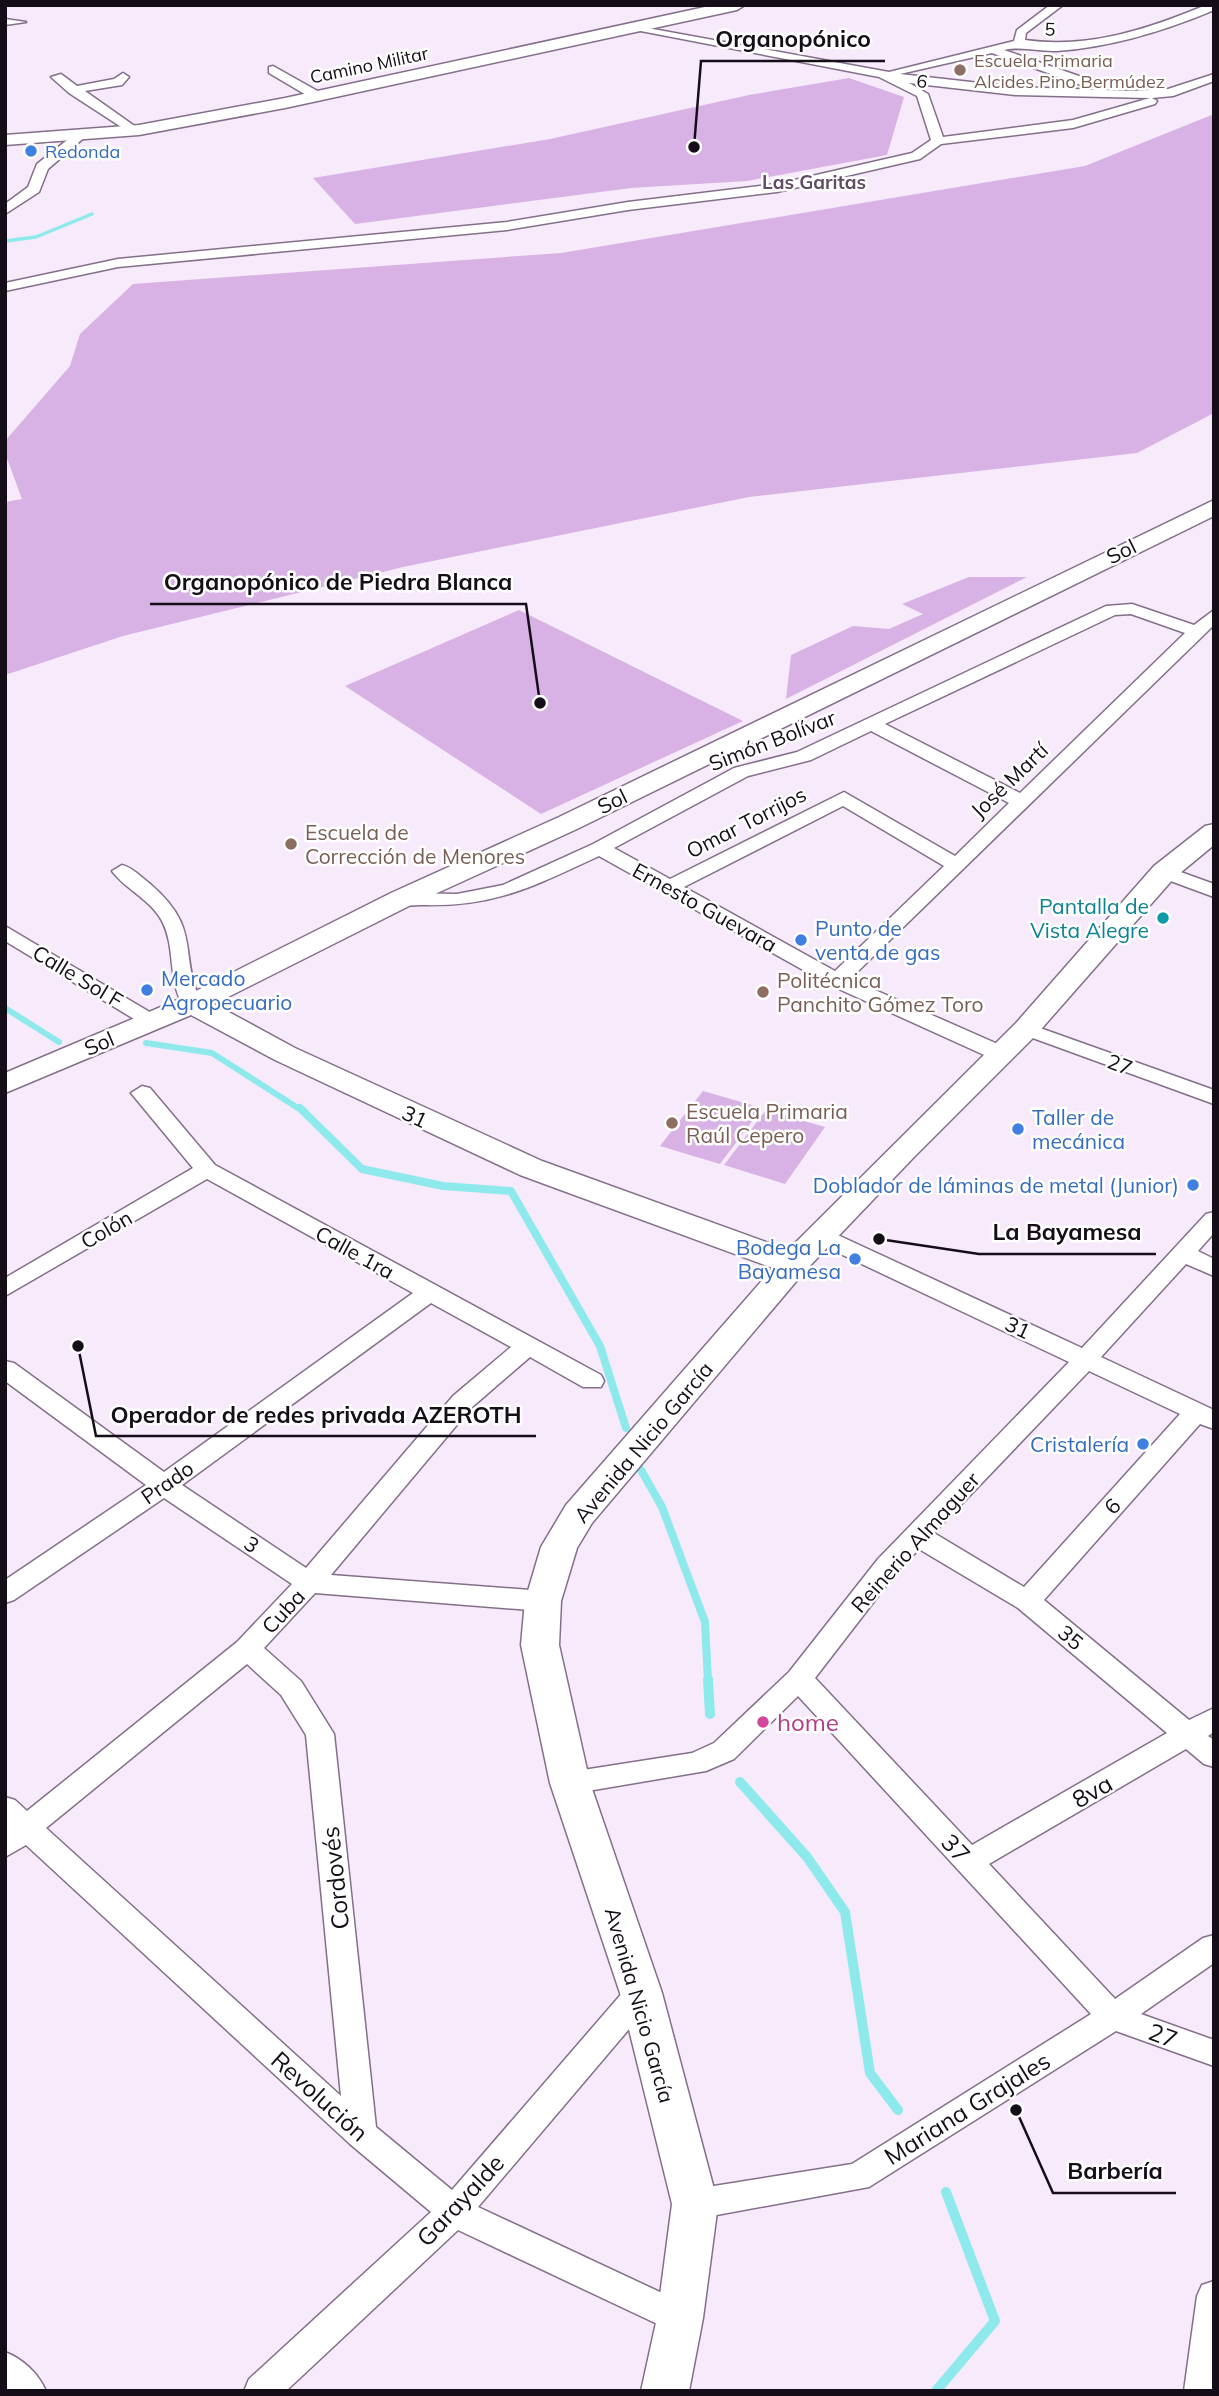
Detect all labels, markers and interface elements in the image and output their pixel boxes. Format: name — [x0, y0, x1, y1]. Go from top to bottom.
callout: Organopónico — [701, 17, 885, 61]
street label: 5 — [1044, 17, 1056, 41]
text: Organopónico — [715, 24, 871, 53]
street label: Camino Militar — [308, 41, 431, 89]
place label: Escuela Primaria Alcides Pino Bermúdez — [974, 49, 1165, 93]
marker: Escuela Primaria Alcides Pino Bermúdez — [952, 62, 968, 78]
street label: 6 — [915, 69, 929, 93]
place label: Redonda — [45, 140, 120, 163]
marker: Redonda — [23, 143, 39, 159]
district label: Las Garitas — [762, 170, 866, 194]
street label: Sol — [1102, 533, 1140, 569]
callout: Organopónico de Piedra Blanca — [150, 560, 526, 604]
text: Organopónico de Piedra Blanca — [164, 567, 512, 596]
street label: Simón Bolívar — [705, 704, 839, 776]
street label: José Martí — [965, 736, 1054, 823]
street label: Omar Torrijos — [682, 781, 810, 863]
street label: Sol — [593, 783, 631, 819]
place label: Escuela de Corrección de Menores — [305, 819, 525, 869]
marker: Escuela de Corrección de Menores — [283, 836, 299, 852]
street label: Ernesto Guevara — [628, 857, 782, 957]
place label: Pantalla de Vista Alegre — [1030, 893, 1149, 943]
marker: Pantalla de Vista Alegre — [1155, 910, 1171, 926]
place label: Punto de venta de gas — [815, 915, 940, 965]
marker: Punto de venta de gas — [793, 932, 809, 948]
street label: Calle Sol F — [28, 939, 128, 1013]
place label: Mercado Agropecuario — [161, 965, 292, 1015]
place label: Politécnica Panchito Gómez Toro — [777, 967, 984, 1017]
marker: Mercado Agropecuario — [139, 982, 155, 998]
marker: Politécnica Panchito Gómez Toro — [755, 984, 771, 1000]
street label: Sol — [80, 1025, 118, 1061]
street label: 27 — [1104, 1047, 1136, 1081]
place label: Escuela Primaria Raúl Cepero — [686, 1098, 848, 1148]
street label: 31 — [398, 1099, 432, 1133]
place label: Taller de mecánica — [1032, 1104, 1125, 1154]
marker: Escuela Primaria Raúl Cepero — [664, 1115, 680, 1131]
marker: Taller de mecánica — [1010, 1121, 1026, 1137]
place label: Doblador de láminas de metal (Junior) — [813, 1172, 1179, 1198]
marker: Doblador de láminas de metal (Junior) — [1185, 1177, 1201, 1193]
street label: Colón — [76, 1204, 136, 1254]
callout: La Bayamesa — [979, 1210, 1156, 1254]
text: La Bayamesa — [992, 1217, 1142, 1246]
street label: Calle 1ra — [311, 1220, 399, 1284]
place label: Bodega La Bayamesa — [736, 1234, 841, 1284]
marker: Bodega La Bayamesa — [847, 1251, 863, 1267]
street label: 31 — [1001, 1310, 1035, 1344]
street label: Avenida Nicio García — [568, 1356, 718, 1528]
callout: Operador de redes privada AZEROTH — [96, 1392, 536, 1436]
text: Operador de redes privada AZEROTH — [110, 1400, 522, 1429]
place label: Cristalería — [1030, 1431, 1129, 1457]
marker: Cristalería — [1135, 1436, 1151, 1452]
street label: Prado — [136, 1455, 198, 1509]
street label: Reinerio Almaguer — [845, 1466, 985, 1618]
street label: 6 — [1098, 1493, 1126, 1519]
street label: 3 — [240, 1530, 264, 1558]
street label: Cuba — [256, 1583, 310, 1639]
street label: 35 — [1053, 1619, 1089, 1655]
place label: home — [777, 1707, 839, 1737]
marker: home — [755, 1714, 771, 1730]
street label: 8va — [1067, 1768, 1117, 1814]
street label: Cordovés — [315, 1825, 355, 1931]
street label: 37 — [935, 1827, 977, 1869]
street label: Avenida Nicio García — [600, 1904, 680, 2106]
street label: 27 — [1144, 2016, 1182, 2054]
street label: Revolución — [265, 2045, 375, 2147]
street label: Mariana Grajales — [879, 2045, 1055, 2171]
street label: Garayalde — [410, 2148, 510, 2252]
callout: Barbería — [1053, 2149, 1176, 2193]
text: Barbería — [1067, 2156, 1163, 2185]

